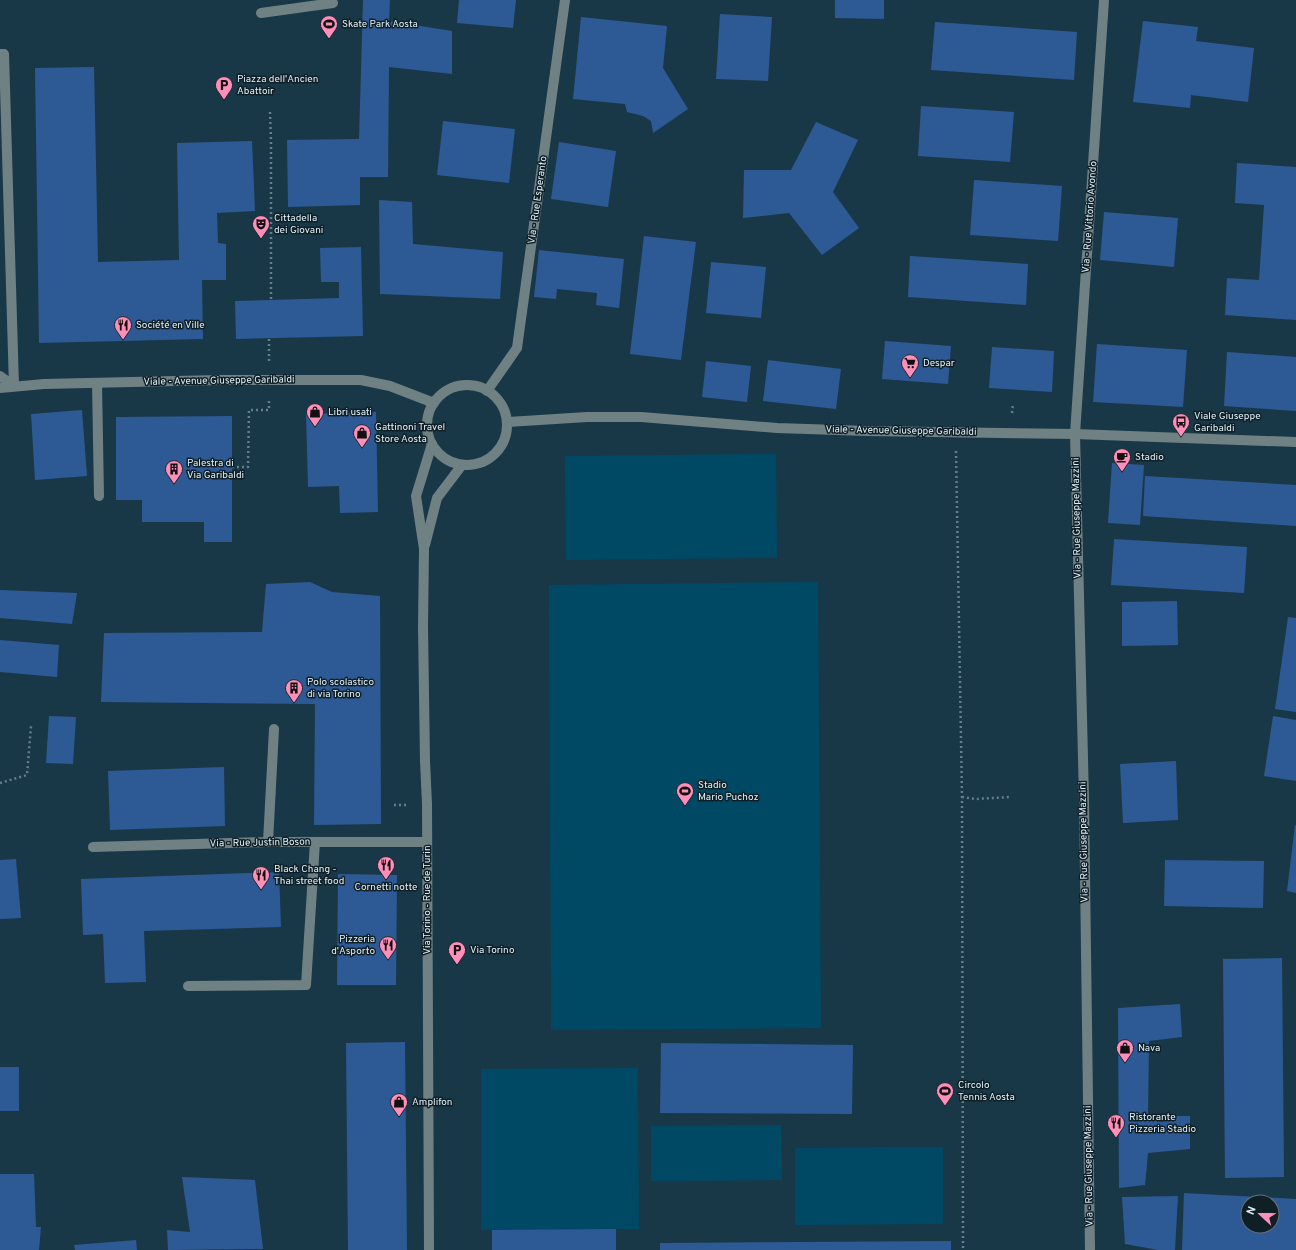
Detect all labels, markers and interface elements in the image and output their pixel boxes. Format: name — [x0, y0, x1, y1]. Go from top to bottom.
sports icon: Skate Park Aosta — [319, 14, 339, 39]
place label: Skate Park Aosta — [342, 18, 418, 31]
place label: Piazza dell'Ancien Abattoir — [237, 73, 318, 98]
parking icon: Piazza dell'Ancien Abattoir — [214, 75, 234, 100]
street label: Via - Rue Esperanto — [525, 155, 551, 245]
street label: Via - Rue Vittorio Avondo — [1080, 160, 1100, 273]
place label: Cittadella dei Giovani — [274, 212, 323, 237]
theatre icon: Cittadella dei Giovani — [251, 214, 271, 239]
restaurant icon: Société en Ville — [113, 315, 133, 340]
place label: Société en Ville — [136, 319, 205, 332]
supermarket icon: Despar — [900, 353, 920, 378]
place label: Despar — [923, 357, 955, 370]
street label: Viale - Avenue Giuseppe Garibaldi — [143, 373, 295, 389]
shop icon: Libri usati — [305, 402, 325, 427]
place label: Libri usati — [328, 406, 372, 419]
place label: Viale Giuseppe Garibaldi — [1194, 410, 1261, 435]
bus stop icon: Viale Giuseppe Garibaldi — [1171, 412, 1191, 437]
place label: Gattinoni Travel Store Aosta — [375, 421, 445, 446]
shop icon: Gattinoni Travel Store Aosta — [352, 423, 372, 448]
street label: Viale - Avenue Giuseppe Garibaldi — [825, 423, 977, 439]
cafe icon: Stadio — [1112, 447, 1132, 472]
place label: Stadio — [1135, 451, 1164, 464]
place label: Palestra di Via Garibaldi — [187, 457, 244, 482]
street label: Via - Rue Giuseppe Mazzini — [1069, 457, 1085, 579]
building icon: Palestra di Via Garibaldi — [164, 459, 184, 484]
place label: Polo scolastico di via Torino — [307, 676, 374, 701]
building icon: Polo scolastico di via Torino — [284, 678, 304, 703]
place label: Stadio Mario Puchoz — [698, 779, 758, 804]
sports icon: Stadio Mario Puchoz — [675, 781, 695, 806]
street label: Via - Rue Giuseppe Mazzini — [1076, 781, 1092, 903]
street label: Via - Rue Justin Boson — [210, 836, 310, 850]
street label: Via Torino - Rue de Turin — [421, 845, 434, 955]
restaurant icon: Cornetti notte — [376, 855, 396, 880]
place label: Black Chang - Thai street food — [274, 863, 344, 888]
restaurant icon: Black Chang - Thai street food — [251, 865, 271, 890]
place label: Cornetti notte — [354, 881, 418, 894]
place label: Pizzeria d'Asporto — [331, 933, 375, 958]
restaurant icon: Pizzeria d'Asporto — [378, 935, 398, 960]
parking icon: Via Torino — [447, 940, 467, 965]
place label: Via Torino — [470, 944, 515, 957]
shop icon: Nava — [1115, 1038, 1135, 1063]
place label: Nava — [1138, 1042, 1160, 1055]
place label: Circolo Tennis Aosta — [958, 1079, 1015, 1104]
sports icon: Circolo Tennis Aosta — [935, 1081, 955, 1106]
shop icon: Amplifon — [389, 1092, 409, 1117]
place label: Amplifon — [412, 1096, 452, 1109]
street label: Via - Rue Giuseppe Mazzini — [1081, 1105, 1097, 1227]
place label: Ristorante Pizzeria Stadio — [1129, 1111, 1196, 1136]
restaurant icon: Ristorante Pizzeria Stadio — [1106, 1113, 1126, 1138]
north arrow — [1240, 1194, 1280, 1234]
text: N — [1244, 1204, 1260, 1217]

